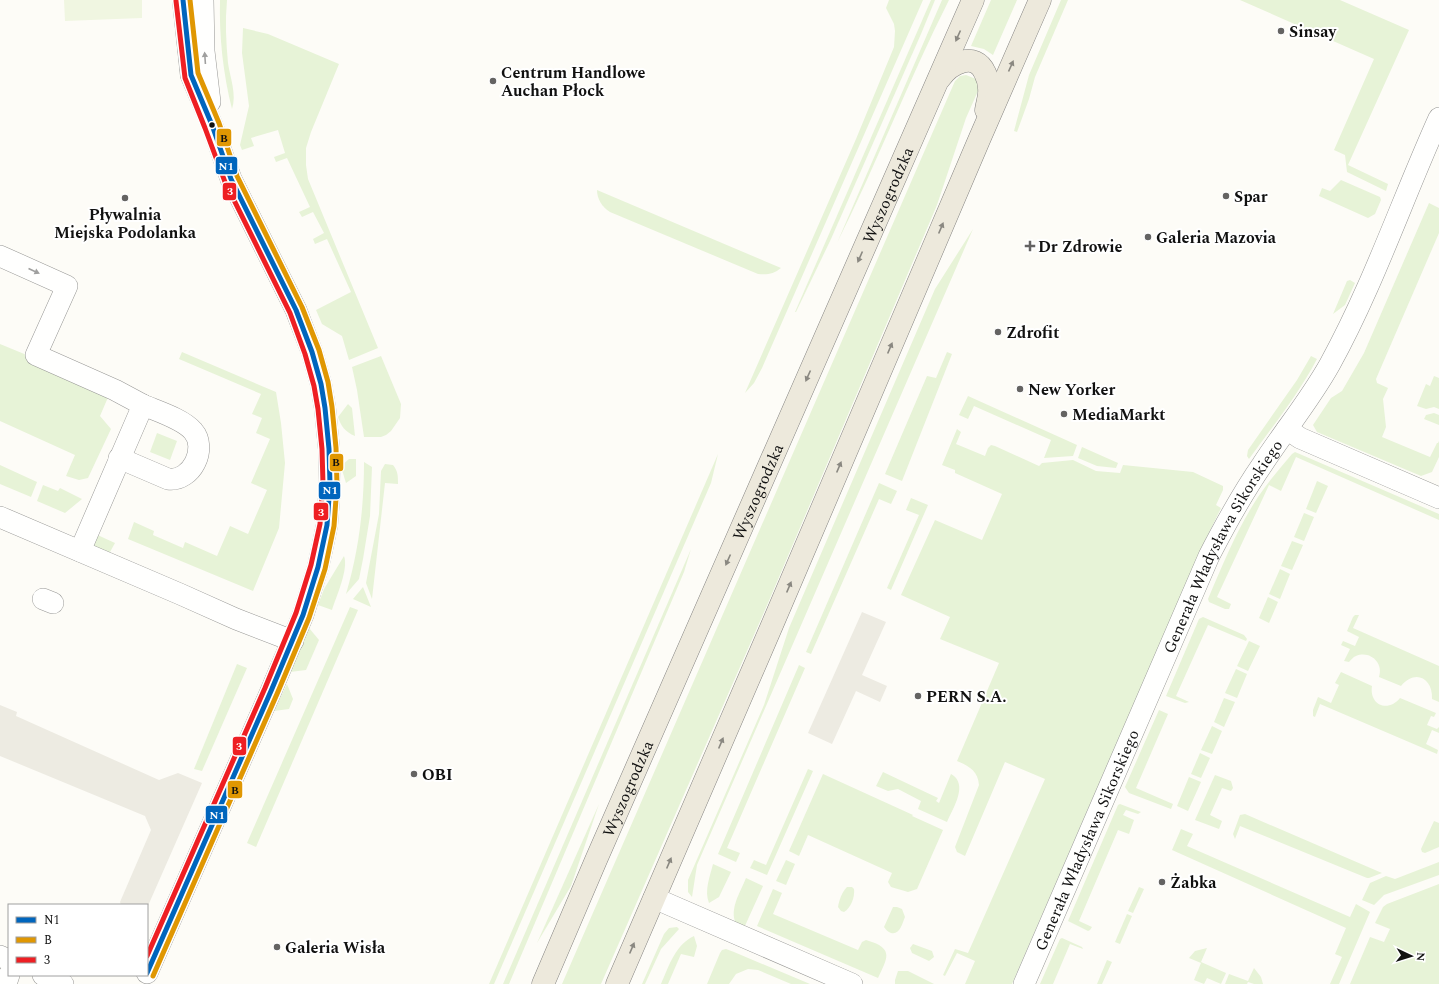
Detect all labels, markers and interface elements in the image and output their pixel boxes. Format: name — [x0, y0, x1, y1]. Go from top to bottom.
place label: Sinsay — [1289, 20, 1338, 44]
marker: Sinsay — [1276, 26, 1286, 36]
one-way arrow — [955, 30, 961, 41]
one-way arrow — [202, 52, 209, 64]
one-way arrow — [1008, 60, 1014, 72]
place label: Centrum Handlowe Auchan Płock — [501, 61, 646, 103]
marker: Centrum Handlowe Auchan Płock — [488, 76, 498, 86]
unlabelled marker — [207, 120, 217, 130]
line badge: B — [216, 128, 232, 147]
text: B — [220, 130, 228, 147]
street label: Wyszogrodzka — [857, 143, 920, 247]
line badge: N1 — [215, 156, 238, 175]
text: N1 — [218, 158, 234, 175]
line badge: 3 — [222, 182, 237, 201]
text: 3 — [227, 183, 233, 200]
place label: Spar — [1234, 185, 1268, 209]
marker: Spar — [1221, 191, 1231, 201]
marker: Pływalnia Miejska Podolanka — [120, 193, 130, 203]
place label: Pływalnia Miejska Podolanka — [54, 203, 197, 245]
one-way arrow — [938, 223, 944, 234]
place label: Galeria Mazovia — [1156, 226, 1277, 250]
marker: Galeria Mazovia — [1143, 232, 1153, 242]
place label: Dr Zdrowie — [1038, 235, 1123, 259]
marker: Dr Zdrowie — [1025, 241, 1035, 251]
one-way arrow — [857, 252, 863, 264]
one-way arrow — [28, 268, 39, 274]
place label: Zdrofit — [1006, 321, 1059, 345]
marker: Zdrofit — [993, 327, 1003, 337]
one-way arrow — [888, 341, 894, 353]
one-way arrow — [805, 371, 811, 382]
place label: New Yorker — [1028, 378, 1115, 402]
marker: New Yorker — [1015, 384, 1025, 394]
place label: MediaMarkt — [1072, 403, 1166, 427]
marker: MediaMarkt — [1059, 409, 1069, 419]
street label: Generała Władysława Sikorskiego — [1157, 435, 1289, 657]
street label: Wyszogrodzka — [727, 440, 790, 544]
line badge: B — [329, 453, 344, 472]
text: B — [332, 454, 340, 471]
one-way arrow — [837, 461, 843, 473]
line badge: N1 — [318, 481, 341, 500]
text: N1 — [322, 482, 338, 499]
line badge: 3 — [313, 502, 329, 521]
text: 3 — [318, 504, 324, 521]
one-way arrow — [724, 554, 730, 566]
one-way arrow — [786, 581, 792, 593]
place label: PERN S.A. — [926, 685, 1007, 709]
marker: PERN S.A. — [913, 691, 923, 701]
street label: Generała Władysława Sikorskiego — [1029, 726, 1146, 955]
line badge: 3 — [232, 736, 247, 756]
street label: Wyszogrodzka — [597, 737, 660, 841]
text: 3 — [236, 738, 242, 755]
one-way arrow — [718, 738, 724, 749]
place label: OBI — [422, 763, 453, 787]
marker: OBI — [409, 769, 419, 779]
line badge: B — [227, 780, 243, 799]
text: B — [231, 782, 239, 799]
line badge: N1 — [205, 805, 228, 824]
text: N1 — [209, 807, 225, 824]
one-way arrow — [666, 857, 672, 868]
place label: Żabka — [1170, 871, 1217, 895]
marker: Żabka — [1157, 877, 1167, 887]
legend — [8, 904, 148, 976]
text: N1 — [44, 911, 60, 930]
text: B — [44, 931, 52, 950]
place label: Galeria Wisła — [285, 936, 386, 960]
north arrow — [1391, 936, 1431, 976]
marker: Galeria Wisła — [272, 942, 282, 952]
one-way arrow — [629, 943, 635, 954]
text: 3 — [44, 951, 50, 970]
text: N — [1412, 952, 1429, 962]

